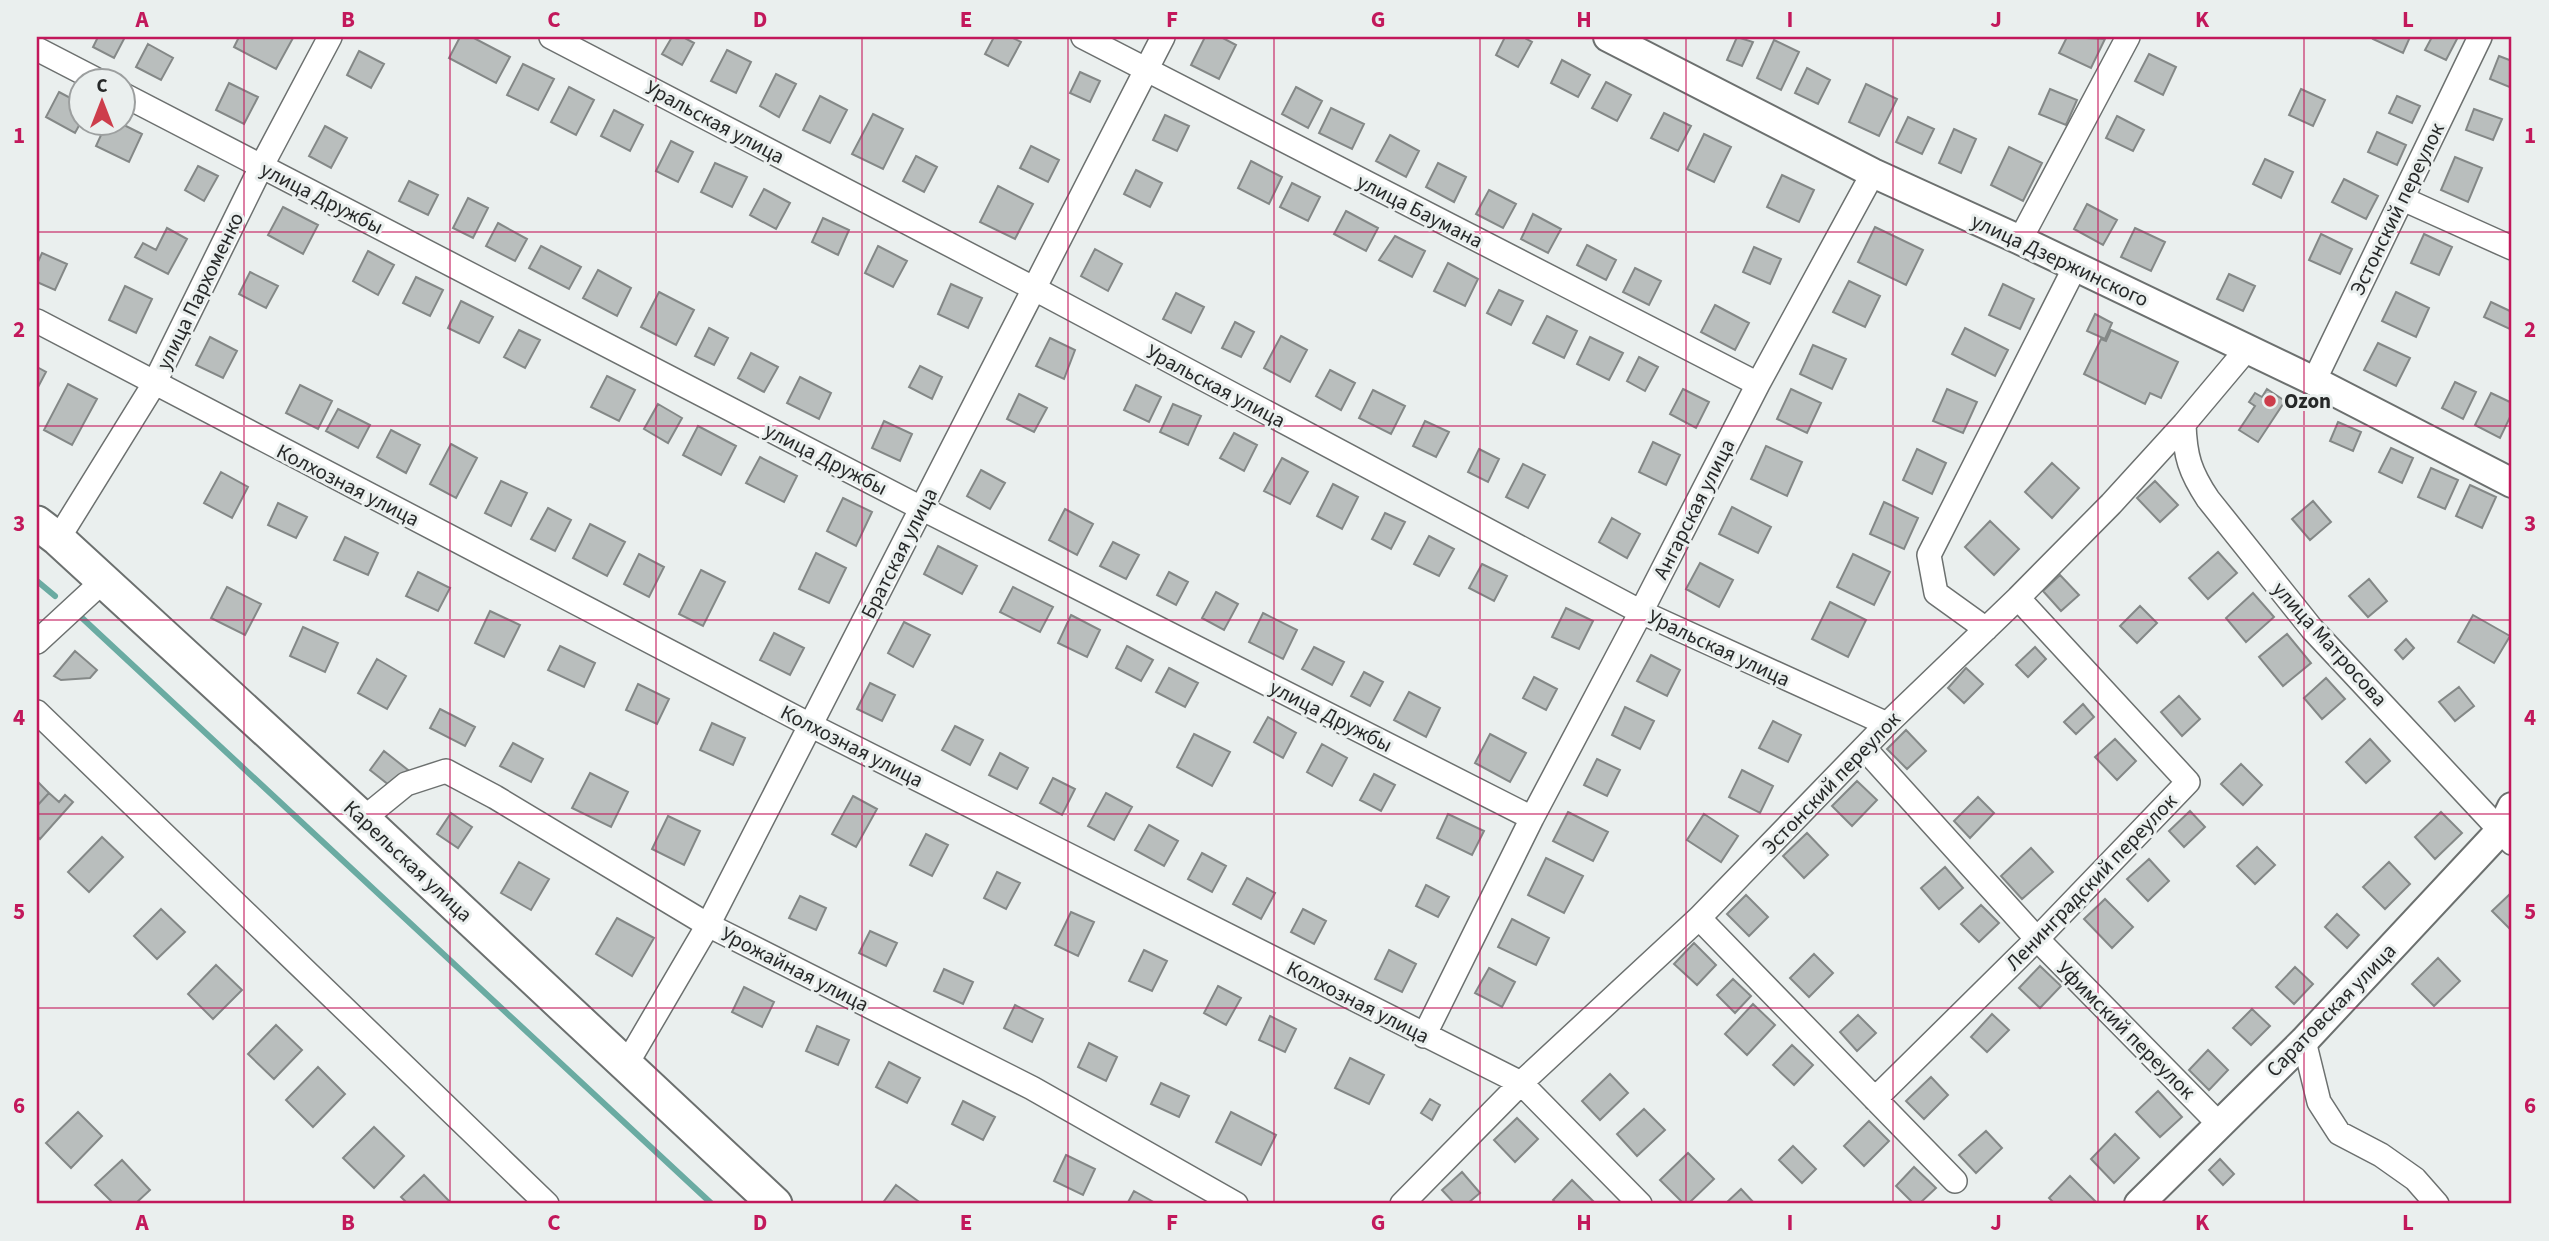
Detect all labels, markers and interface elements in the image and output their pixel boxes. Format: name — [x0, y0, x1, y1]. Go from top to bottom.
text: A — [134, 3, 149, 36]
text: B — [341, 3, 355, 36]
text: C — [547, 3, 561, 36]
text: D — [753, 3, 767, 36]
text: E — [960, 3, 972, 36]
text: F — [1166, 3, 1178, 36]
text: G — [1371, 3, 1385, 36]
text: H — [1576, 3, 1592, 36]
text: I — [1787, 3, 1793, 36]
text: J — [1990, 3, 2002, 36]
text: K — [2195, 3, 2210, 36]
text: L — [2402, 3, 2414, 36]
north arrow — [66, 66, 136, 136]
text: С — [96, 73, 108, 100]
street label: Уральская улица — [640, 73, 790, 171]
street label: Эстонский переулок — [2342, 117, 2452, 300]
text: 1 — [13, 119, 25, 152]
text: 1 — [2524, 119, 2536, 152]
street label: улица Дружбы — [255, 154, 389, 242]
street label: улица Баумана — [1352, 166, 1488, 256]
street label: улица Дзержинского — [1966, 206, 2154, 314]
street label: улица Пархоменко — [149, 207, 251, 375]
text: 2 — [13, 313, 25, 346]
text: 2 — [2524, 313, 2536, 346]
street label: Уральская улица — [1141, 337, 1291, 435]
place label: Ozon — [2284, 386, 2331, 416]
marker: Ozon — [2262, 393, 2278, 409]
street label: улица Дружбы — [759, 415, 893, 503]
street label: Ангарская улица — [1646, 434, 1742, 584]
street label: Колхозная улица — [271, 436, 425, 534]
street label: Братская улица — [853, 482, 945, 624]
text: 3 — [13, 507, 25, 540]
text: 3 — [2524, 507, 2536, 540]
street label: улица Матросова — [2266, 575, 2394, 713]
street label: Уральская улица — [1643, 602, 1795, 694]
street label: улица Дружбы — [1264, 672, 1398, 760]
street label: Колхозная улица — [775, 697, 929, 795]
text: 4 — [13, 701, 25, 734]
text: 4 — [2524, 701, 2536, 734]
street label: Эстонский переулок — [1755, 704, 1908, 861]
street label: Ленинградский переулок — [1998, 786, 2184, 977]
street label: Карельская улица — [337, 793, 479, 929]
text: 5 — [13, 895, 25, 928]
text: 5 — [2524, 895, 2536, 928]
street label: Урожайная улица — [716, 919, 874, 1019]
street label: Саратовская улица — [2259, 936, 2403, 1084]
street label: Колхозная улица — [1281, 953, 1435, 1051]
street label: Уфимский переулок — [2050, 954, 2203, 1107]
text: 6 — [13, 1089, 25, 1122]
text: 6 — [2524, 1089, 2536, 1122]
text: A — [134, 1206, 149, 1239]
text: B — [341, 1206, 355, 1239]
text: C — [547, 1206, 561, 1239]
text: D — [753, 1206, 767, 1239]
text: E — [960, 1206, 972, 1239]
text: F — [1166, 1206, 1178, 1239]
text: G — [1371, 1206, 1385, 1239]
text: H — [1576, 1206, 1592, 1239]
text: I — [1787, 1206, 1793, 1239]
text: J — [1990, 1206, 2002, 1239]
text: K — [2195, 1206, 2210, 1239]
text: L — [2402, 1206, 2414, 1239]

